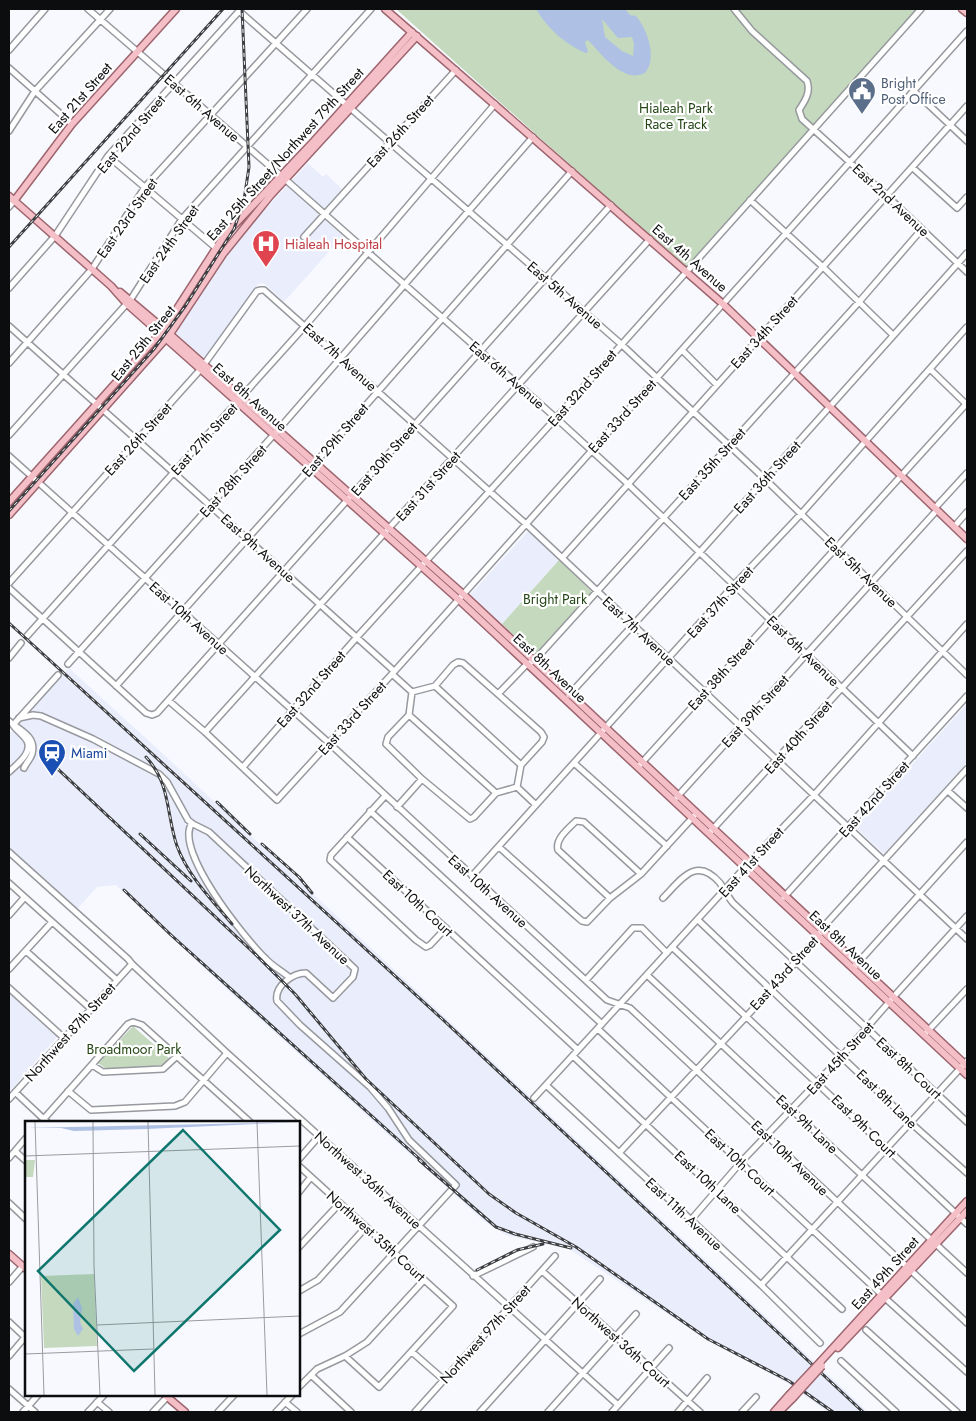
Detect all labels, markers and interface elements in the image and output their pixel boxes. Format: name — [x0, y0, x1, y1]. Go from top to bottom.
street label: East 21st Street — [43, 58, 117, 138]
street label: East 25th Street/Northwest 79th Street — [202, 63, 369, 245]
street label: East 6th Avenue — [160, 70, 244, 146]
place label: Bright Post Office — [881, 73, 946, 109]
public building icon: Bright Post Office — [847, 76, 877, 115]
street label: East 22nd Street — [92, 90, 170, 177]
street label: East 26th Street — [362, 90, 439, 172]
park label: Hialeah Park Race Track — [639, 98, 714, 134]
street label: East 2nd Avenue — [848, 159, 934, 241]
street label: East 23rd Street — [92, 173, 162, 262]
street label: East 24th Street — [134, 200, 204, 287]
street label: East 4th Avenue — [648, 220, 732, 296]
hospital icon: Hialeah Hospital — [251, 229, 281, 268]
place label: Hialeah Hospital — [285, 234, 382, 254]
street label: East 5th Avenue — [523, 257, 607, 333]
street label: East 34th Street — [726, 291, 803, 373]
street label: East 25th Street — [106, 301, 180, 385]
street label: East 7th Avenue — [299, 318, 381, 396]
street label: East 6th Avenue — [465, 337, 549, 413]
street label: East 32nd Street — [543, 345, 622, 431]
street label: East 8th Avenue — [208, 358, 292, 436]
street label: East 33rd Street — [583, 374, 661, 457]
street label: East 26th Street — [100, 398, 177, 480]
street label: East 27th Street — [166, 398, 242, 480]
street label: East 29th Street — [297, 398, 373, 481]
street label: East 30th Street — [346, 417, 422, 500]
street label: East 35th Street — [674, 423, 750, 505]
street label: East 36th Street — [729, 436, 806, 518]
street label: East 28th Street — [195, 440, 271, 522]
street label: East 31st Street — [391, 446, 465, 525]
street label: East 9th Avenue — [216, 509, 300, 587]
street label: East 5th Avenue — [820, 532, 902, 612]
street label: East 37th Street — [682, 561, 758, 642]
street label: East 10th Avenue — [145, 577, 233, 659]
park label: Bright Park — [523, 589, 588, 609]
street label: East 7th Avenue — [598, 592, 680, 670]
street label: East 6th Avenue — [762, 611, 844, 691]
street label: East 8th Avenue — [509, 629, 591, 707]
street label: East 38th Street — [683, 633, 759, 715]
street label: East 32nd Street — [272, 646, 351, 732]
street label: East 39th Street — [717, 670, 794, 752]
street label: East 33rd Street — [313, 676, 391, 759]
street label: East 40th Street — [760, 695, 837, 778]
station icon: Miami — [37, 738, 67, 777]
place label: Miami — [71, 743, 107, 763]
street label: East 42nd Street — [834, 756, 914, 842]
street label: East 41st Street — [714, 822, 789, 902]
street label: East 10th Avenue — [444, 850, 532, 932]
street label: Northwest 37th Avenue — [240, 861, 354, 969]
street label: East 10th Court — [378, 865, 458, 941]
street label: East 8th Avenue — [805, 906, 887, 984]
street label: East 43rd Street — [745, 931, 823, 1015]
street label: Northwest 87th Street — [20, 978, 120, 1086]
street label: East 45th Street — [802, 1017, 879, 1099]
street label: East 8th Court — [872, 1032, 947, 1104]
park label: Broadmoor Park — [87, 1039, 182, 1059]
street label: East 8th Lane — [852, 1065, 922, 1133]
street label: East 9th Lane — [772, 1090, 842, 1158]
street label: East 9th Court — [827, 1090, 901, 1163]
street label: East 10th Avenue — [747, 1116, 833, 1200]
inset map — [25, 1121, 300, 1396]
street label: East 10th Court — [700, 1124, 780, 1200]
street label: Northwest 36th Avenue — [310, 1126, 426, 1234]
street label: East 10th Lane — [670, 1146, 746, 1218]
street label: East 11th Avenue — [641, 1173, 727, 1255]
street label: Northwest 35th Court — [322, 1186, 430, 1286]
street label: East 49th Street — [847, 1232, 924, 1314]
street label: Northwest 97th Street — [435, 1280, 535, 1388]
street label: Northwest 36th Court — [567, 1292, 675, 1392]

